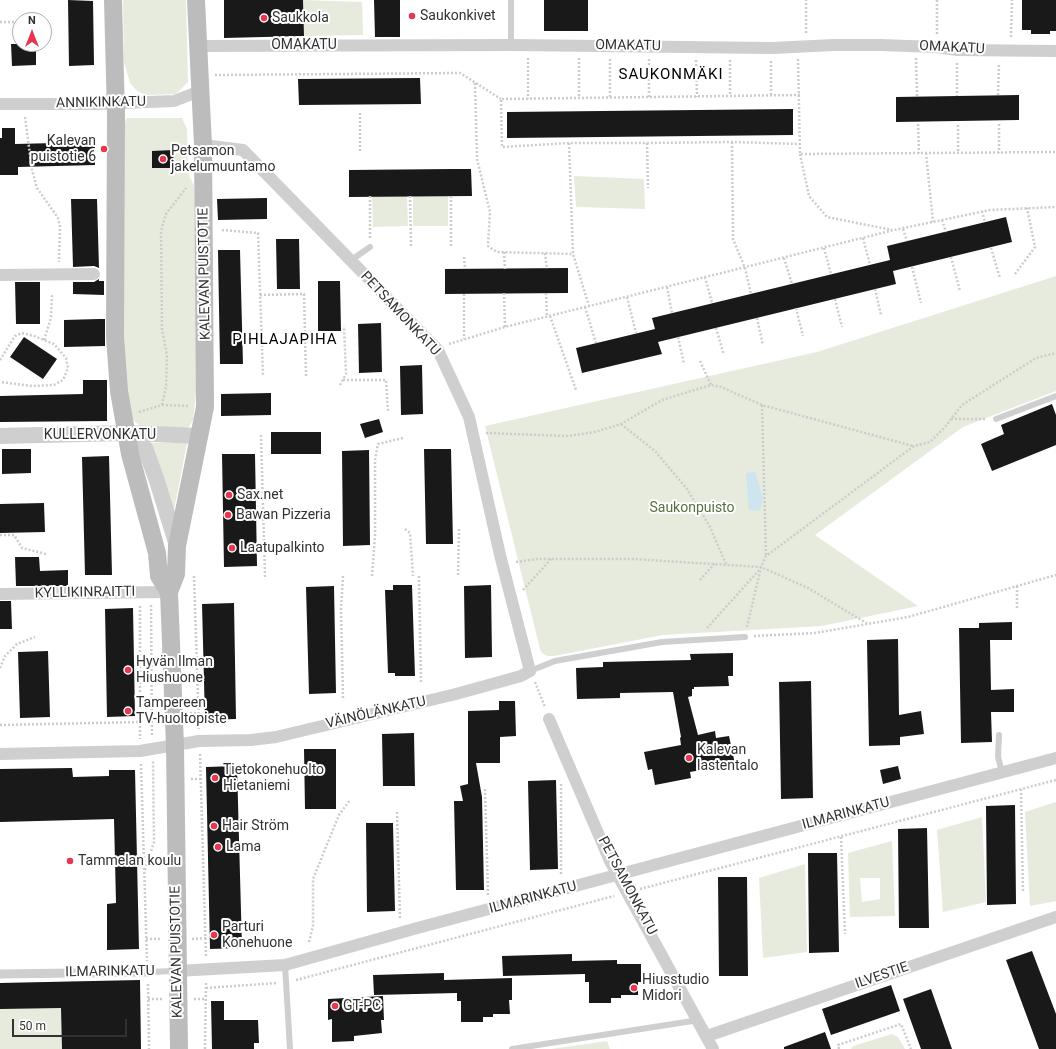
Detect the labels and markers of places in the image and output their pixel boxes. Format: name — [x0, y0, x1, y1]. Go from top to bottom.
place label: Saukonkivet — [420, 8, 496, 24]
place label: Saukkola — [272, 10, 329, 26]
marker: Saukonkivet — [407, 11, 417, 21]
marker: Saukkola — [259, 13, 269, 23]
place label: Kalevan puistotie 6 — [31, 133, 96, 166]
place label: Petsamon jakelumuuntamo — [171, 143, 275, 176]
marker: Kalevan puistotie 6 — [99, 144, 109, 154]
marker: Petsamon jakelumuuntamo — [158, 154, 168, 164]
place label: Sax.net — [237, 487, 283, 503]
marker: Sax.net — [224, 490, 234, 500]
place label: Bawan Pizzeria — [236, 507, 331, 523]
marker: Bawan Pizzeria — [223, 510, 233, 520]
place label: Laatupalkinto — [240, 540, 325, 556]
marker: Laatupalkinto — [227, 543, 237, 553]
place label: Hyvän Ilman Hiushuone — [136, 654, 213, 686]
marker: Hyvän Ilman Hiushuone — [123, 665, 133, 675]
place label: Tampereen TV-huoltopiste — [136, 695, 227, 728]
marker: Tampereen TV-huoltopiste — [123, 706, 133, 716]
place label: Kalevan lastentalo — [697, 742, 759, 774]
marker: Kalevan lastentalo — [684, 753, 694, 763]
place label: Tietokonehuolto Hietaniemi — [223, 762, 324, 794]
marker: Tietokonehuolto Hietaniemi — [210, 773, 220, 783]
place label: Hair Ström — [222, 818, 289, 834]
marker: Hair Ström — [209, 821, 219, 831]
place label: Lama — [226, 839, 261, 855]
marker: Lama — [213, 842, 223, 852]
place label: Tammelan koulu — [78, 853, 181, 869]
marker: Tammelan koulu — [65, 856, 75, 866]
place label: Parturi Konehuone — [222, 919, 292, 952]
marker: Parturi Konehuone — [209, 930, 219, 940]
place label: Hiusstudio Midori — [642, 972, 709, 1004]
marker: Hiusstudio Midori — [629, 983, 639, 993]
place label: GT-PC — [343, 998, 381, 1014]
marker: GT-PC — [330, 1001, 340, 1011]

